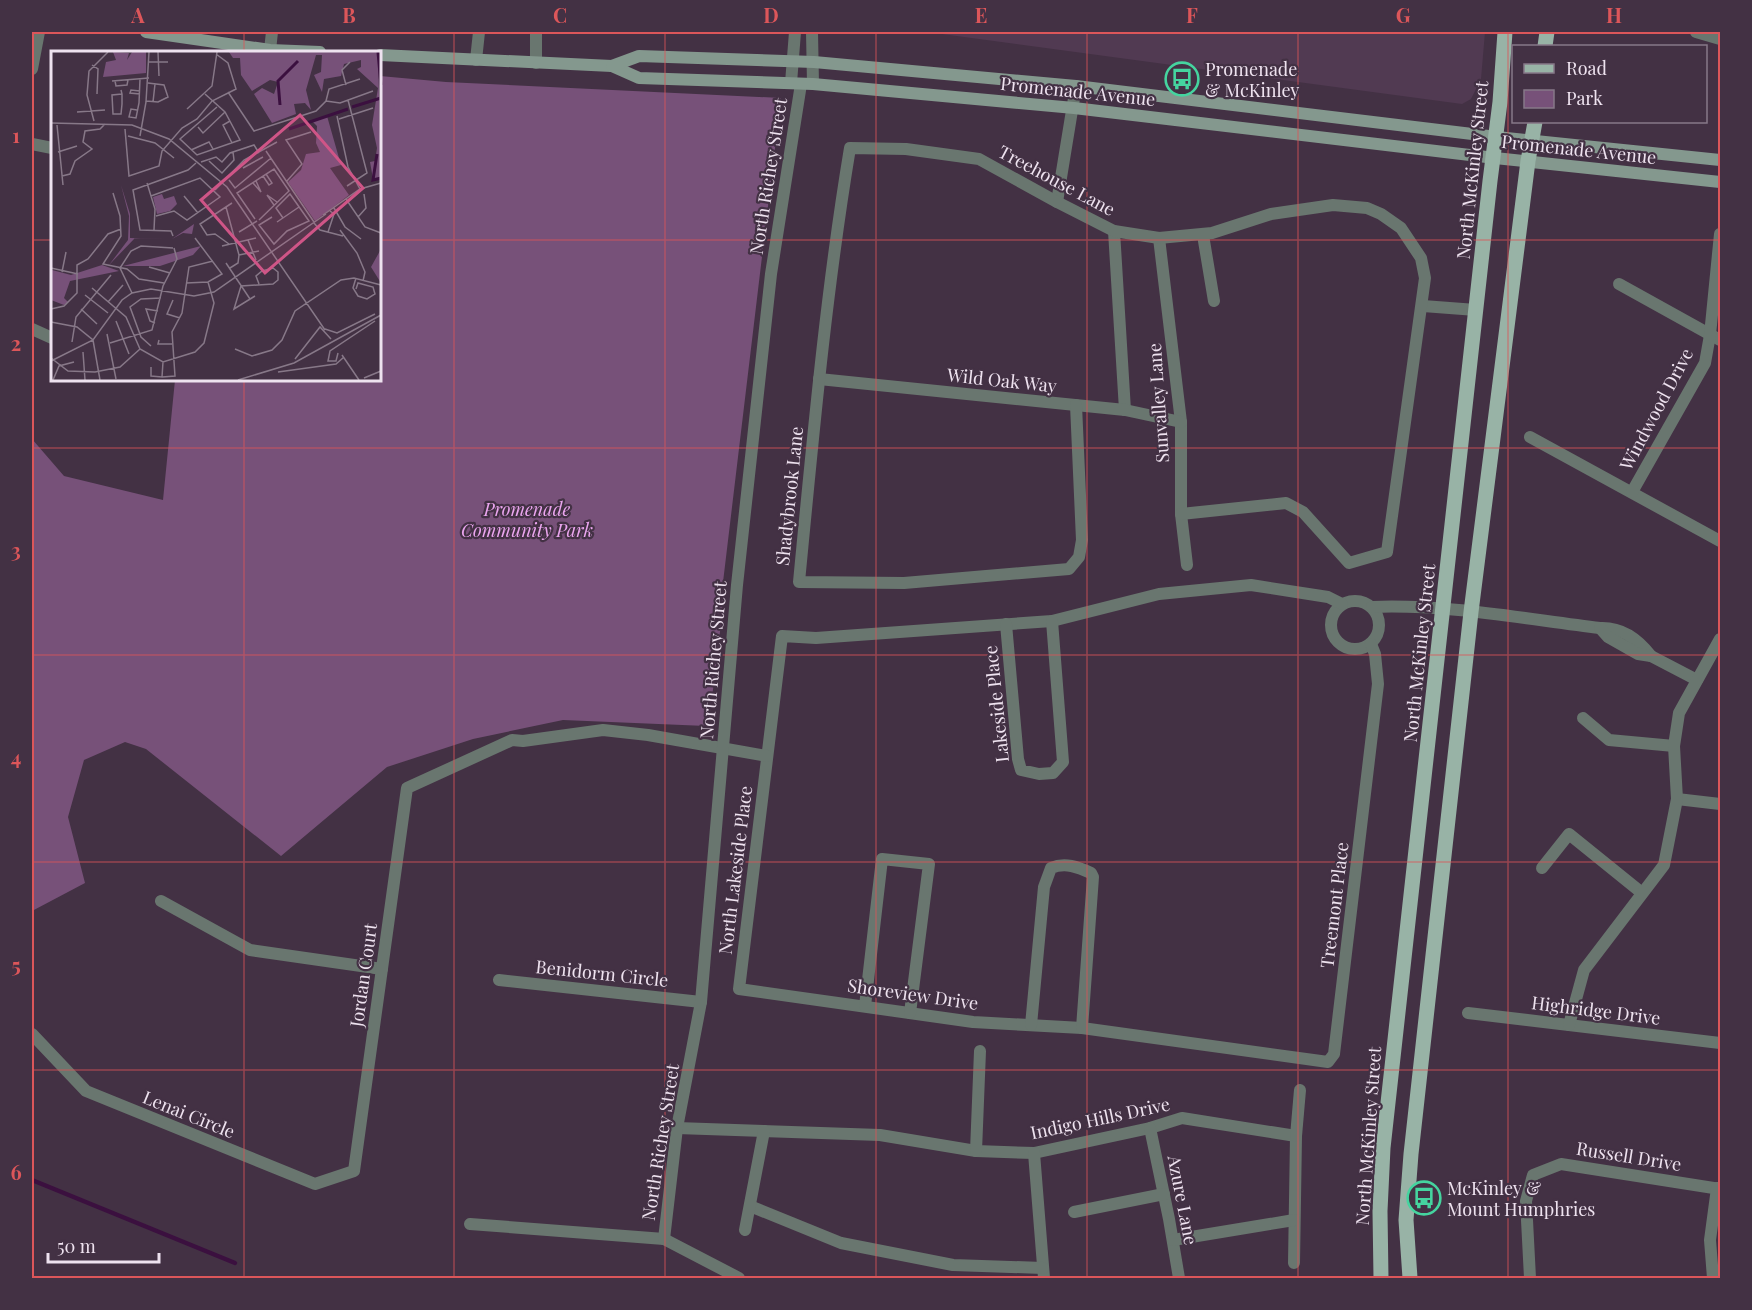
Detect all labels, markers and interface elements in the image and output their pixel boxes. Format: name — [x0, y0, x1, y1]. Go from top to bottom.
text: A — [130, 1, 145, 28]
text: B — [342, 1, 356, 28]
text: C — [553, 1, 567, 28]
text: D — [763, 1, 779, 28]
text: E — [975, 1, 987, 28]
text: F — [1186, 1, 1198, 28]
text: G — [1396, 1, 1411, 28]
text: H — [1606, 1, 1622, 28]
legend — [1512, 45, 1707, 123]
inset map — [51, 51, 381, 381]
text: Road — [1566, 56, 1607, 80]
place label: Promenade & McKinley — [1205, 57, 1299, 102]
bus stop icon: Promenade & McKinley — [1164, 61, 1200, 97]
street label: Promenade Avenue — [999, 71, 1157, 111]
street label: North McKinley Street — [1451, 79, 1493, 260]
text: Park — [1566, 86, 1603, 110]
street label: North Richey Street — [744, 95, 792, 256]
text: 1 — [12, 121, 20, 148]
street label: Promenade Avenue — [1500, 129, 1658, 169]
street label: Treehouse Lane — [994, 139, 1120, 221]
text: 2 — [11, 329, 21, 356]
street label: Sunvalley Lane — [1142, 342, 1174, 464]
street label: Windwood Drive — [1613, 344, 1698, 475]
street label: Wild Oak Way — [945, 362, 1058, 398]
street label: Shadybrook Lane — [770, 425, 808, 567]
park label: Promenade Community Park — [461, 497, 593, 542]
text: 3 — [11, 536, 21, 563]
street label: North McKinley Street — [1398, 562, 1440, 743]
street label: North Richey Street — [694, 579, 732, 740]
street label: Lakeside Place — [978, 644, 1014, 764]
text: 4 — [11, 743, 21, 770]
street label: North Lakeside Place — [713, 784, 757, 956]
street label: Treemont Place — [1314, 841, 1354, 969]
street label: Jordan Court — [344, 921, 382, 1030]
text: 5 — [11, 951, 21, 978]
street label: Benidorm Circle — [534, 954, 670, 992]
street label: Shoreview Drive — [846, 973, 980, 1015]
street label: Highridge Drive — [1530, 990, 1662, 1030]
street label: North McKinley Street — [1350, 1045, 1386, 1226]
street label: North Richey Street — [636, 1061, 684, 1222]
street label: Lenai Circle — [139, 1085, 239, 1143]
street label: Indigo Hills Drive — [1028, 1091, 1172, 1145]
street label: Russell Drive — [1575, 1136, 1683, 1176]
street label: Azure Lane — [1162, 1152, 1203, 1247]
text: 6 — [10, 1158, 22, 1185]
place label: McKinley & Mount Humphries — [1447, 1176, 1595, 1221]
bus stop icon: McKinley & Mount Humphries — [1406, 1180, 1442, 1216]
scale bar — [48, 1226, 159, 1264]
text: 50 m — [57, 1234, 96, 1258]

